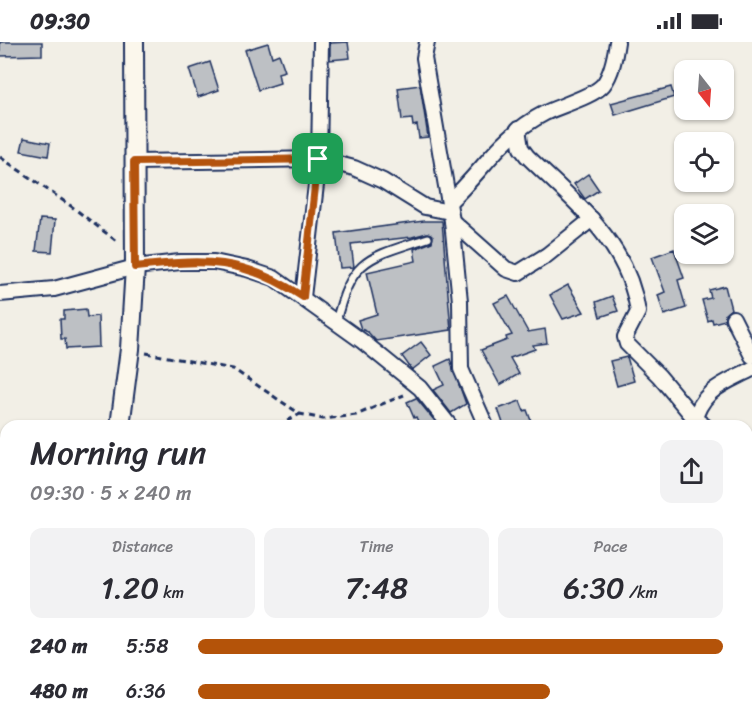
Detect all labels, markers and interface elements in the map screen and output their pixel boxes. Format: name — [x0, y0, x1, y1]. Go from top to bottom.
text: 09:30 — [30, 2, 90, 41]
north arrow — [674, 60, 734, 120]
map controls — [674, 60, 734, 264]
button: locate — [674, 132, 734, 192]
pin — [292, 133, 343, 184]
icon: arrive — [301, 142, 334, 175]
button: layers — [674, 204, 734, 264]
text: Morning run — [30, 424, 206, 482]
button: share — [660, 440, 723, 503]
text: 09:30 · 5 × 240 m — [30, 476, 191, 511]
text: Distance — [112, 532, 173, 561]
text: Time — [360, 532, 393, 561]
text: Pace — [594, 532, 627, 561]
text: 1.20 — [101, 561, 159, 615]
text: 7:48 — [345, 561, 408, 615]
text: 6:30 — [563, 561, 625, 615]
text: km — [159, 578, 184, 607]
text: /km — [625, 578, 658, 607]
text: 240 m — [30, 629, 87, 664]
text: 5:58 — [126, 629, 169, 664]
text: 480 m — [30, 674, 88, 709]
text: 6:36 — [126, 674, 166, 709]

